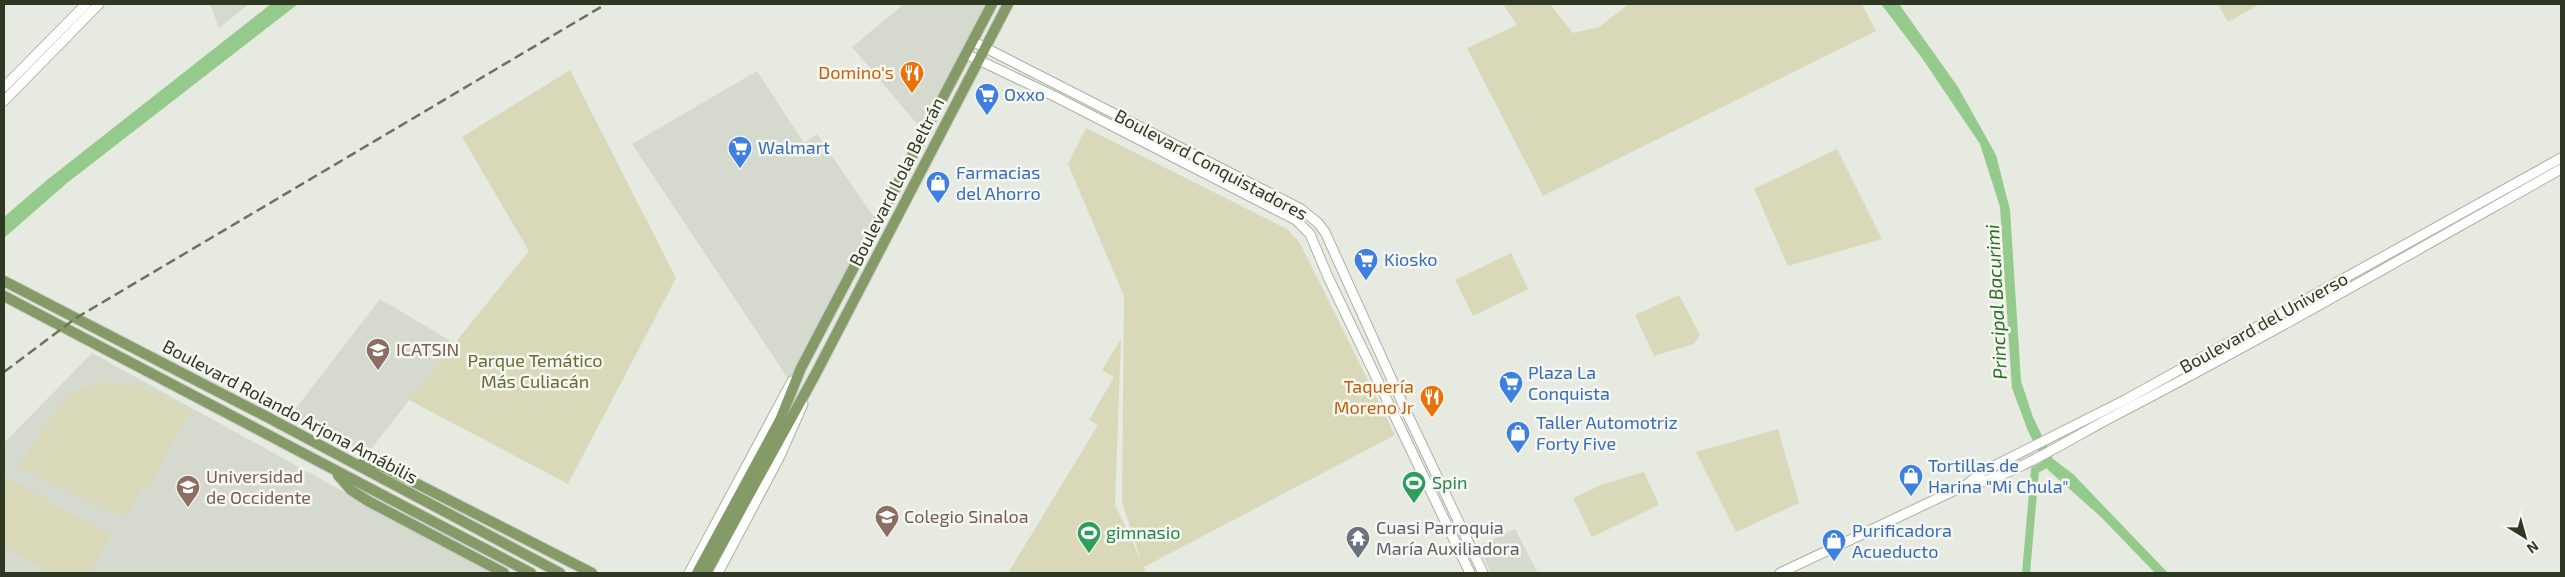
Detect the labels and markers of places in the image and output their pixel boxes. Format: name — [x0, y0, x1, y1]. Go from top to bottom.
restaurant icon: Domino's — [899, 60, 925, 94]
place label: Domino's — [818, 61, 894, 83]
supermarket icon: Oxxo — [974, 82, 1000, 116]
place label: Oxxo — [1004, 83, 1045, 105]
supermarket icon: Walmart — [727, 135, 753, 169]
place label: Walmart — [758, 136, 830, 158]
place label: Farmacias del Ahorro — [956, 161, 1041, 204]
shop icon: Farmacias del Ahorro — [925, 170, 951, 204]
supermarket icon: Kiosko — [1353, 247, 1379, 281]
place label: Kiosko — [1384, 248, 1438, 270]
school or university icon: ICATSIN — [365, 337, 391, 371]
place label: ICATSIN — [396, 338, 459, 360]
place label: Plaza La Conquista — [1528, 361, 1610, 404]
supermarket icon: Plaza La Conquista — [1498, 370, 1524, 404]
place label: Taquería Moreno Jr — [1334, 375, 1414, 418]
restaurant icon: Taquería Moreno Jr — [1419, 384, 1445, 418]
place label: Taller Automotriz Forty Five — [1536, 411, 1678, 454]
shop icon: Taller Automotriz Forty Five — [1505, 420, 1531, 454]
place label: Tortillas de Harina "Mi Chula" — [1928, 454, 2069, 497]
shop icon: Tortillas de Harina "Mi Chula" — [1898, 463, 1924, 497]
place label: Universidad de Occidente — [206, 465, 311, 508]
sports icon: Spin — [1401, 470, 1427, 504]
place label: Spin — [1432, 471, 1467, 493]
school or university icon: Universidad de Occidente — [175, 474, 201, 508]
school or university icon: Colegio Sinaloa — [874, 504, 900, 538]
place label: Colegio Sinaloa — [904, 505, 1029, 527]
place label: Cuasi Parroquia María Auxiliadora — [1376, 516, 1520, 559]
place label: Purificadora Acueducto — [1852, 519, 1952, 562]
sports icon: gimnasio — [1076, 520, 1102, 554]
place label: gimnasio — [1106, 521, 1180, 543]
temple icon: Cuasi Parroquia María Auxiliadora — [1345, 525, 1371, 559]
shop icon: Purificadora Acueducto — [1821, 528, 1847, 562]

